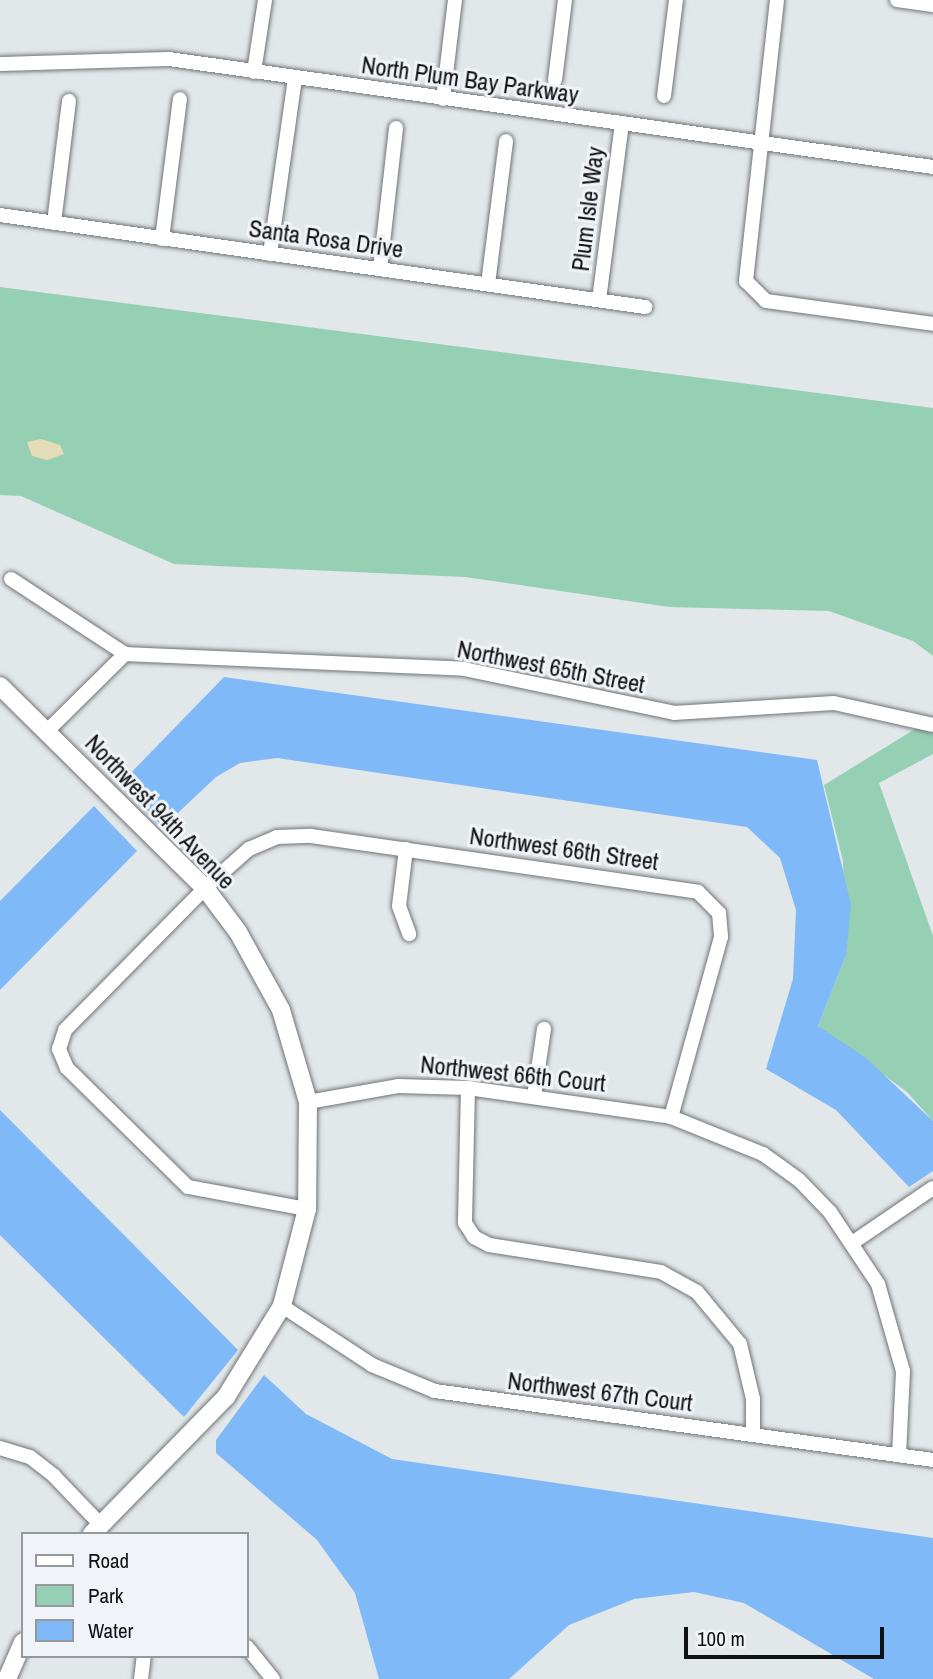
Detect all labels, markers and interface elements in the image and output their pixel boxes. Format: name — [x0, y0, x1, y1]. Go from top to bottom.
street label: North Plum Bay Parkway — [360, 51, 580, 109]
street label: Plum Isle Way — [566, 145, 610, 273]
street label: Santa Rosa Drive — [247, 214, 405, 264]
street label: Northwest 65th Street — [455, 635, 647, 699]
street label: Northwest 94th Avenue — [79, 729, 241, 895]
street label: Northwest 66th Street — [468, 821, 660, 877]
street label: Northwest 66th Court — [419, 1050, 607, 1098]
street label: Northwest 67th Court — [506, 1366, 694, 1418]
legend — [21, 1532, 248, 1658]
text: Road — [88, 1546, 129, 1575]
text: Park — [88, 1581, 123, 1610]
scale bar — [688, 1612, 888, 1656]
text: Water — [88, 1616, 133, 1645]
text: 100 m — [697, 1624, 745, 1653]

